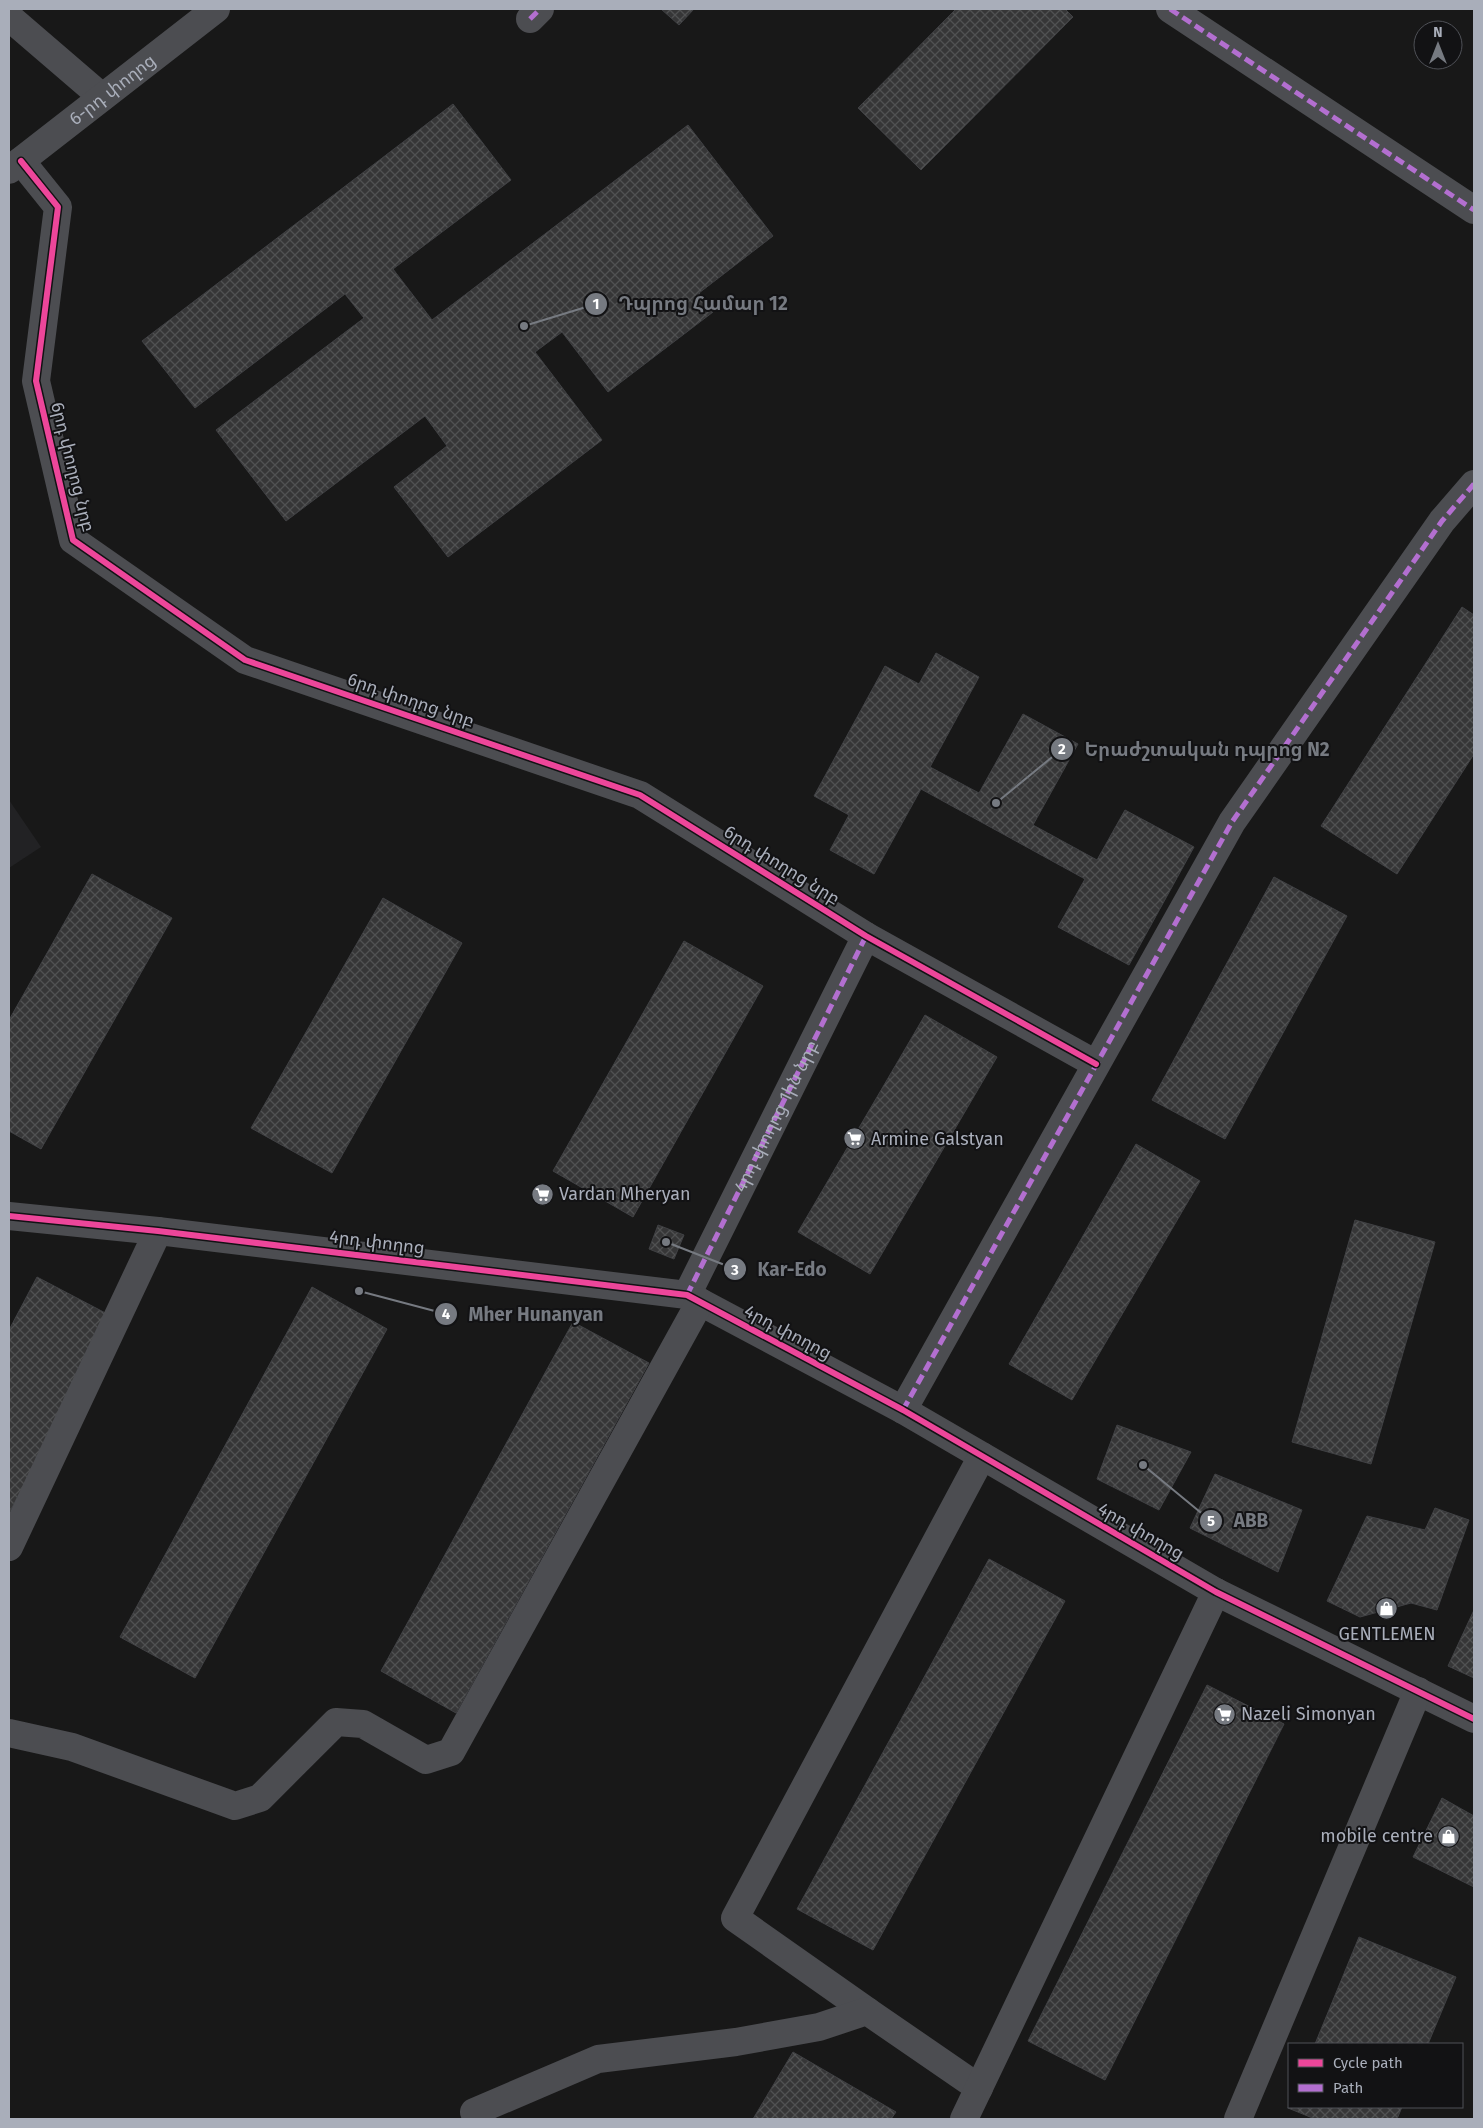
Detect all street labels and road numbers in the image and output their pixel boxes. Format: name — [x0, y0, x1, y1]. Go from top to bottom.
street label: 6-րդ փողոց — [65, 49, 160, 130]
street label: 6րդ փողոց նրբ — [46, 400, 100, 534]
street label: 6րդ փողոց նրբ — [345, 668, 477, 732]
street label: 6րդ փողոց նրբ — [720, 820, 844, 910]
street label: 4րդ փողոց 1ին նրբ — [729, 1036, 823, 1196]
street label: 4րդ փողոց — [328, 1225, 426, 1259]
street label: 4րդ փողոց — [740, 1300, 836, 1364]
street label: 4րդ փողոց — [1094, 1497, 1188, 1565]

